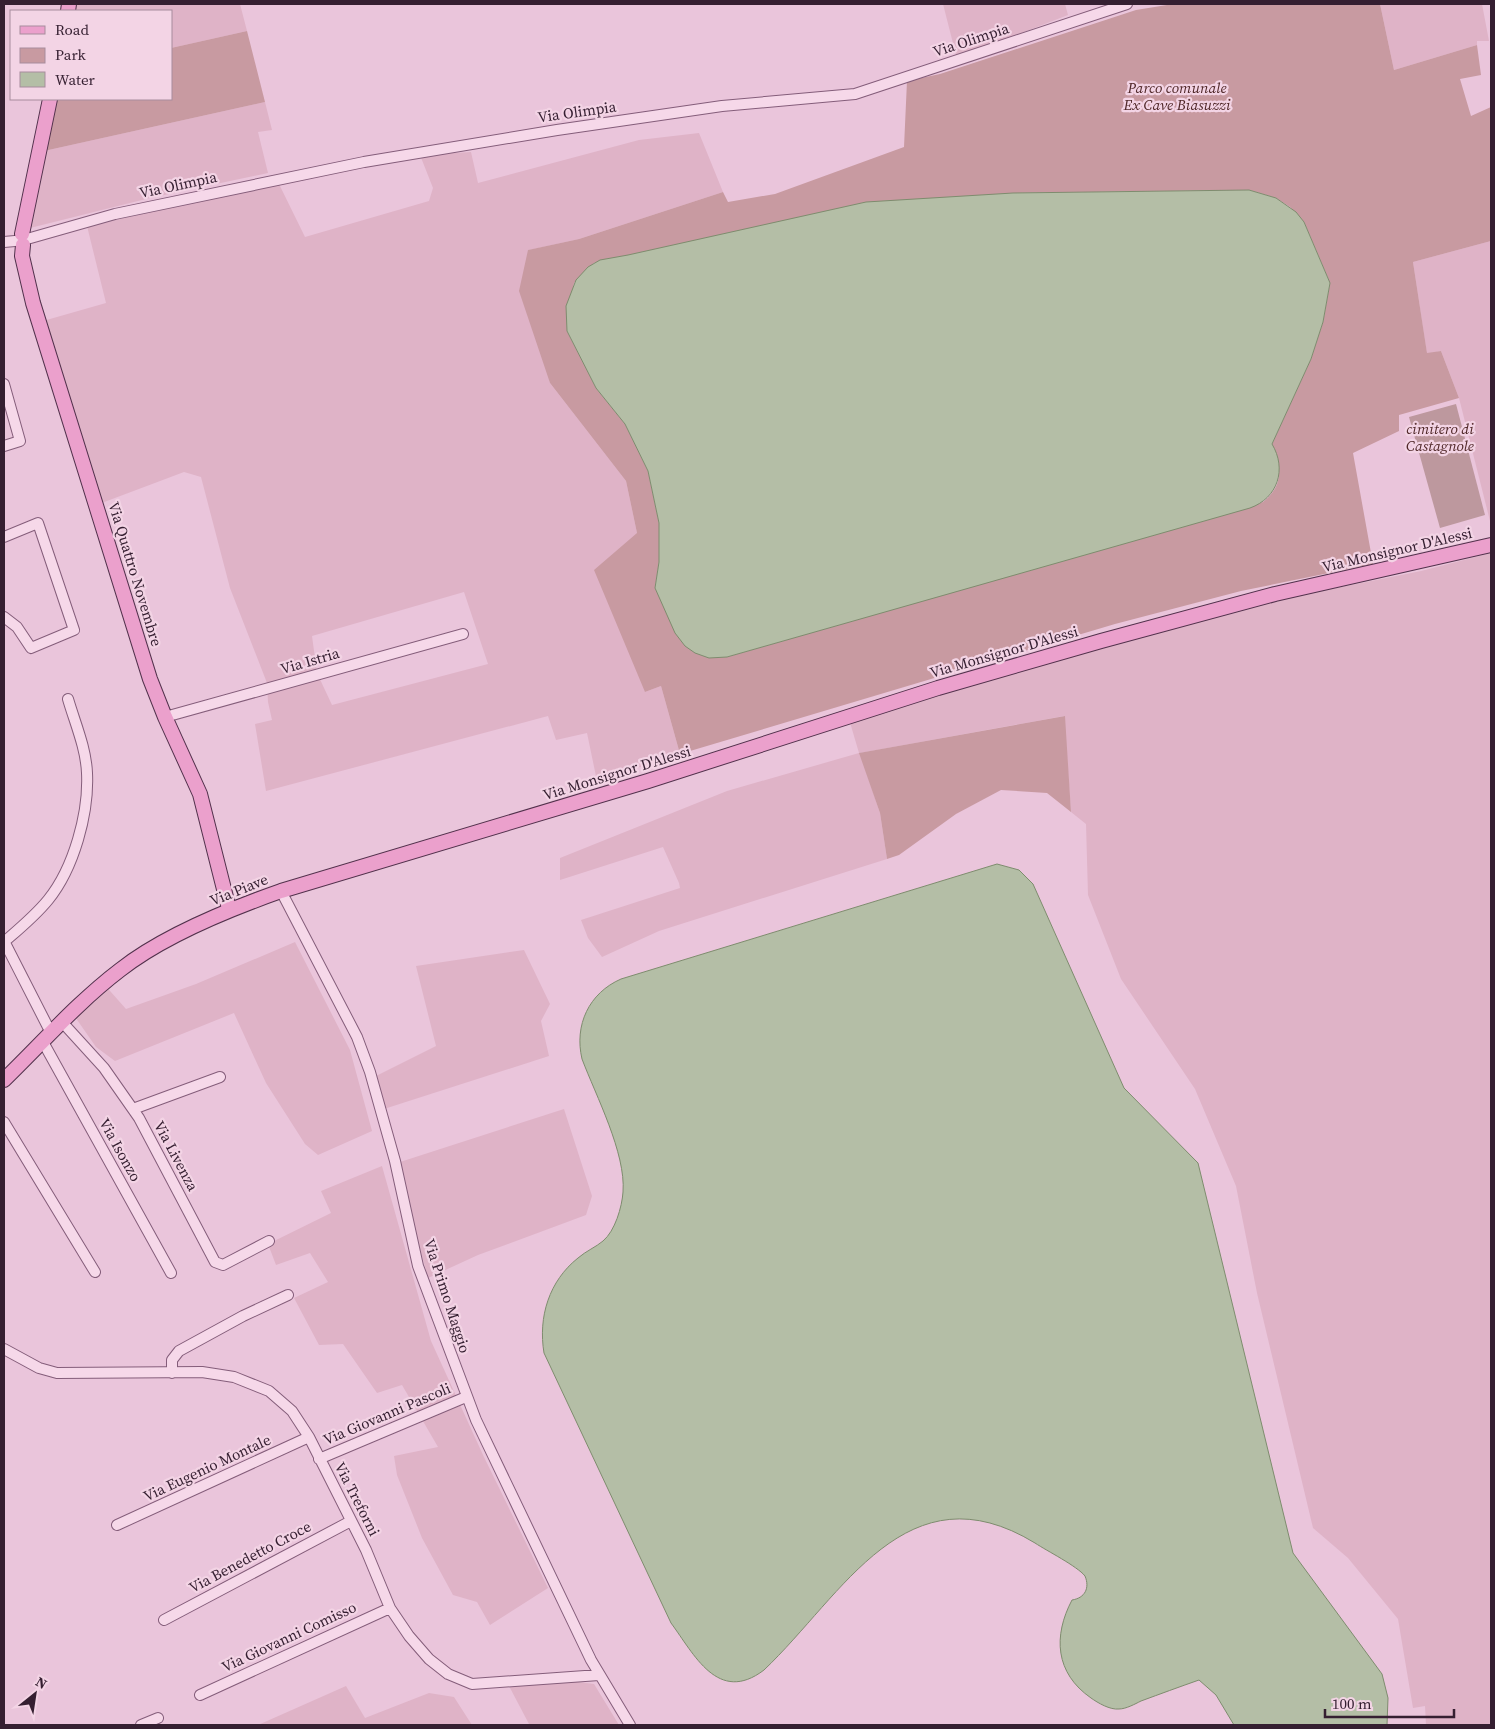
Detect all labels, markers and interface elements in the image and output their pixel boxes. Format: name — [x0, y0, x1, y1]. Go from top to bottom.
legend — [10, 10, 172, 100]
street label: Via Olimpia — [930, 17, 1012, 62]
text: Road — [55, 19, 89, 40]
text: Park — [55, 44, 87, 65]
text: Water — [55, 69, 96, 90]
park label: Parco comunale Ex Cave Biasuzzi — [1122, 77, 1231, 115]
street label: Via Olimpia — [536, 96, 618, 127]
street label: Via Olimpia — [137, 166, 219, 203]
park label: cimitero di Castagnole — [1406, 418, 1474, 456]
street label: Via Quattro Novembre — [103, 499, 168, 649]
street label: Via Monsignor D'Alessi — [1320, 522, 1474, 577]
street label: Via Monsignor D'Alessi — [927, 620, 1080, 683]
street label: Via Istria — [278, 642, 342, 679]
street label: Via Monsignor D'Alessi — [540, 740, 693, 805]
street label: Via Piave — [207, 868, 271, 911]
street label: Via Isonzo — [94, 1114, 146, 1185]
street label: Via Livenza — [149, 1117, 204, 1195]
street label: Via Primo Maggio — [419, 1236, 476, 1356]
street label: Via Giovanni Pascoli — [320, 1377, 454, 1450]
street label: Via Eugenio Montale — [140, 1429, 274, 1506]
street label: Via Treforni — [330, 1458, 385, 1539]
street label: Via Benedetto Croce — [185, 1515, 315, 1598]
street label: Via Giovanni Comisso — [218, 1596, 359, 1677]
north arrow — [10, 1669, 60, 1719]
text: N — [32, 1672, 51, 1694]
scale bar — [1325, 1686, 1454, 1718]
text: 100 m — [1332, 1693, 1372, 1714]

